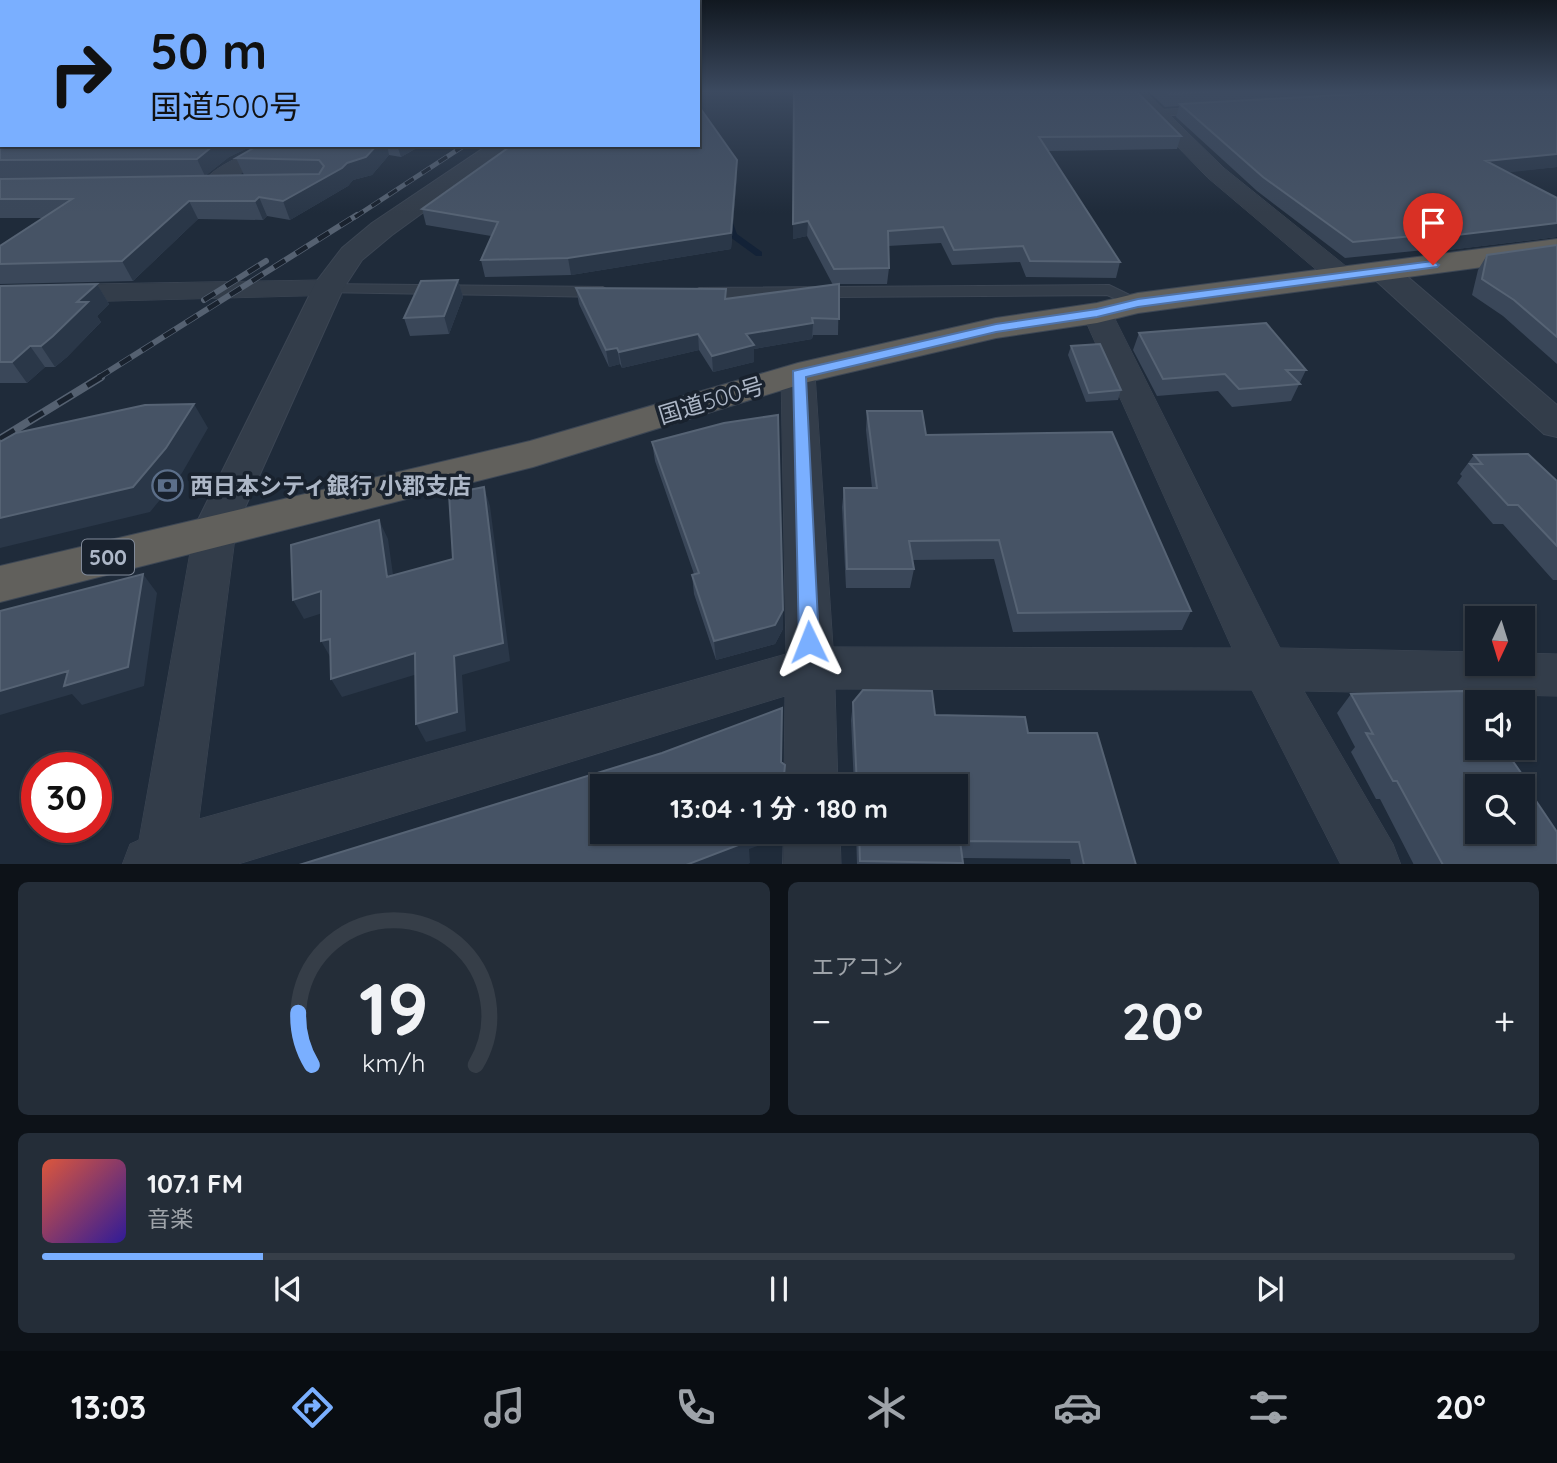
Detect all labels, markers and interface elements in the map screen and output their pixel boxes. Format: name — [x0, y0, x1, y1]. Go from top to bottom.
text: 50 m — [150, 20, 267, 81]
icon: right — [35, 28, 126, 119]
text: 国道500号 — [150, 86, 302, 126]
pin — [1403, 193, 1463, 265]
icon: arrive — [1414, 204, 1452, 242]
street label: 国道500号 — [655, 370, 767, 430]
bank icon: 西日本シティ銀行 小郡支店 — [150, 468, 184, 502]
place label: 西日本シティ銀行 小郡支店 — [190, 471, 471, 500]
road number: 500 — [82, 540, 134, 574]
position arrow — [772, 605, 846, 679]
north arrow — [1465, 606, 1535, 676]
map controls — [1465, 606, 1535, 844]
button: sound — [1465, 690, 1535, 760]
speed limit sign: 30 — [21, 752, 112, 843]
button: search — [1465, 774, 1535, 844]
text: 13:04 · 1 分 · 180 m — [670, 792, 888, 825]
text: エアコン — [812, 952, 904, 981]
text: 19 — [359, 962, 429, 1053]
text: 20° — [1121, 988, 1203, 1053]
text: − — [812, 997, 831, 1045]
text: + — [1494, 997, 1515, 1045]
text: km/h — [362, 1046, 425, 1077]
text: 107.1 FM — [147, 1167, 243, 1200]
text: 音楽 — [147, 1204, 193, 1233]
icon: previous — [269, 1270, 307, 1308]
icon: pause — [760, 1270, 798, 1308]
icon: next — [1251, 1270, 1289, 1308]
icon: directions — [288, 1383, 337, 1432]
icon: music — [480, 1383, 529, 1432]
icon: phone — [671, 1383, 720, 1432]
icon: climate — [862, 1383, 911, 1432]
icon: car — [1053, 1383, 1102, 1432]
icon: filters — [1244, 1383, 1293, 1432]
text: 13:03 — [71, 1387, 146, 1427]
text: 20° — [1435, 1387, 1486, 1427]

